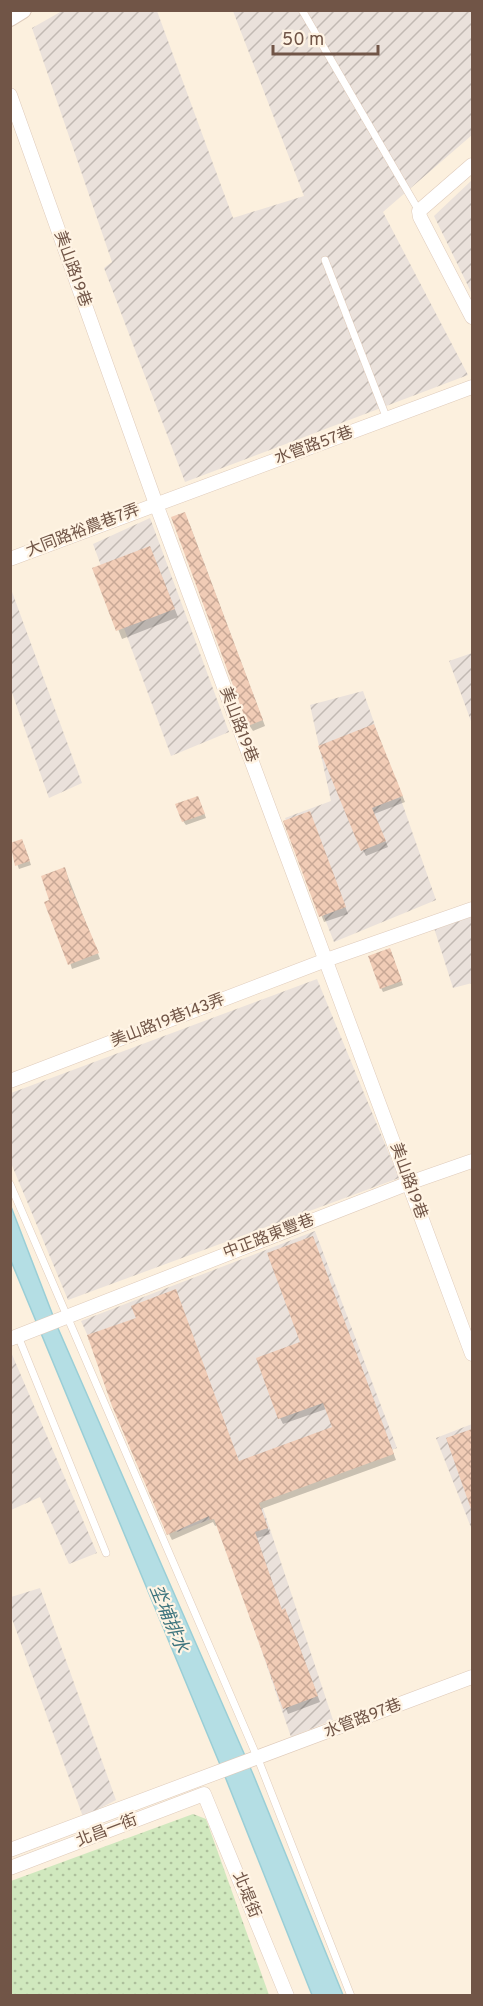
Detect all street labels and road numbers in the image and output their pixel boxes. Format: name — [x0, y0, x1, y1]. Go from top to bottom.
street label: 美山路19巷 — [49, 228, 95, 310]
street label: 水管路57巷 — [272, 423, 356, 469]
street label: 大同路裕農巷7弄 — [23, 500, 143, 562]
street label: 美山路19巷 — [214, 684, 262, 766]
street label: 美山路19巷143弄 — [108, 990, 228, 1052]
street label: 美山路19巷 — [385, 1140, 431, 1222]
street label: 中正路東豐巷 — [221, 1210, 317, 1264]
street label: 水管路97巷 — [321, 1695, 405, 1743]
street label: 北昌一街 — [74, 1810, 140, 1852]
street label: 北堤街 — [228, 1869, 264, 1921]

